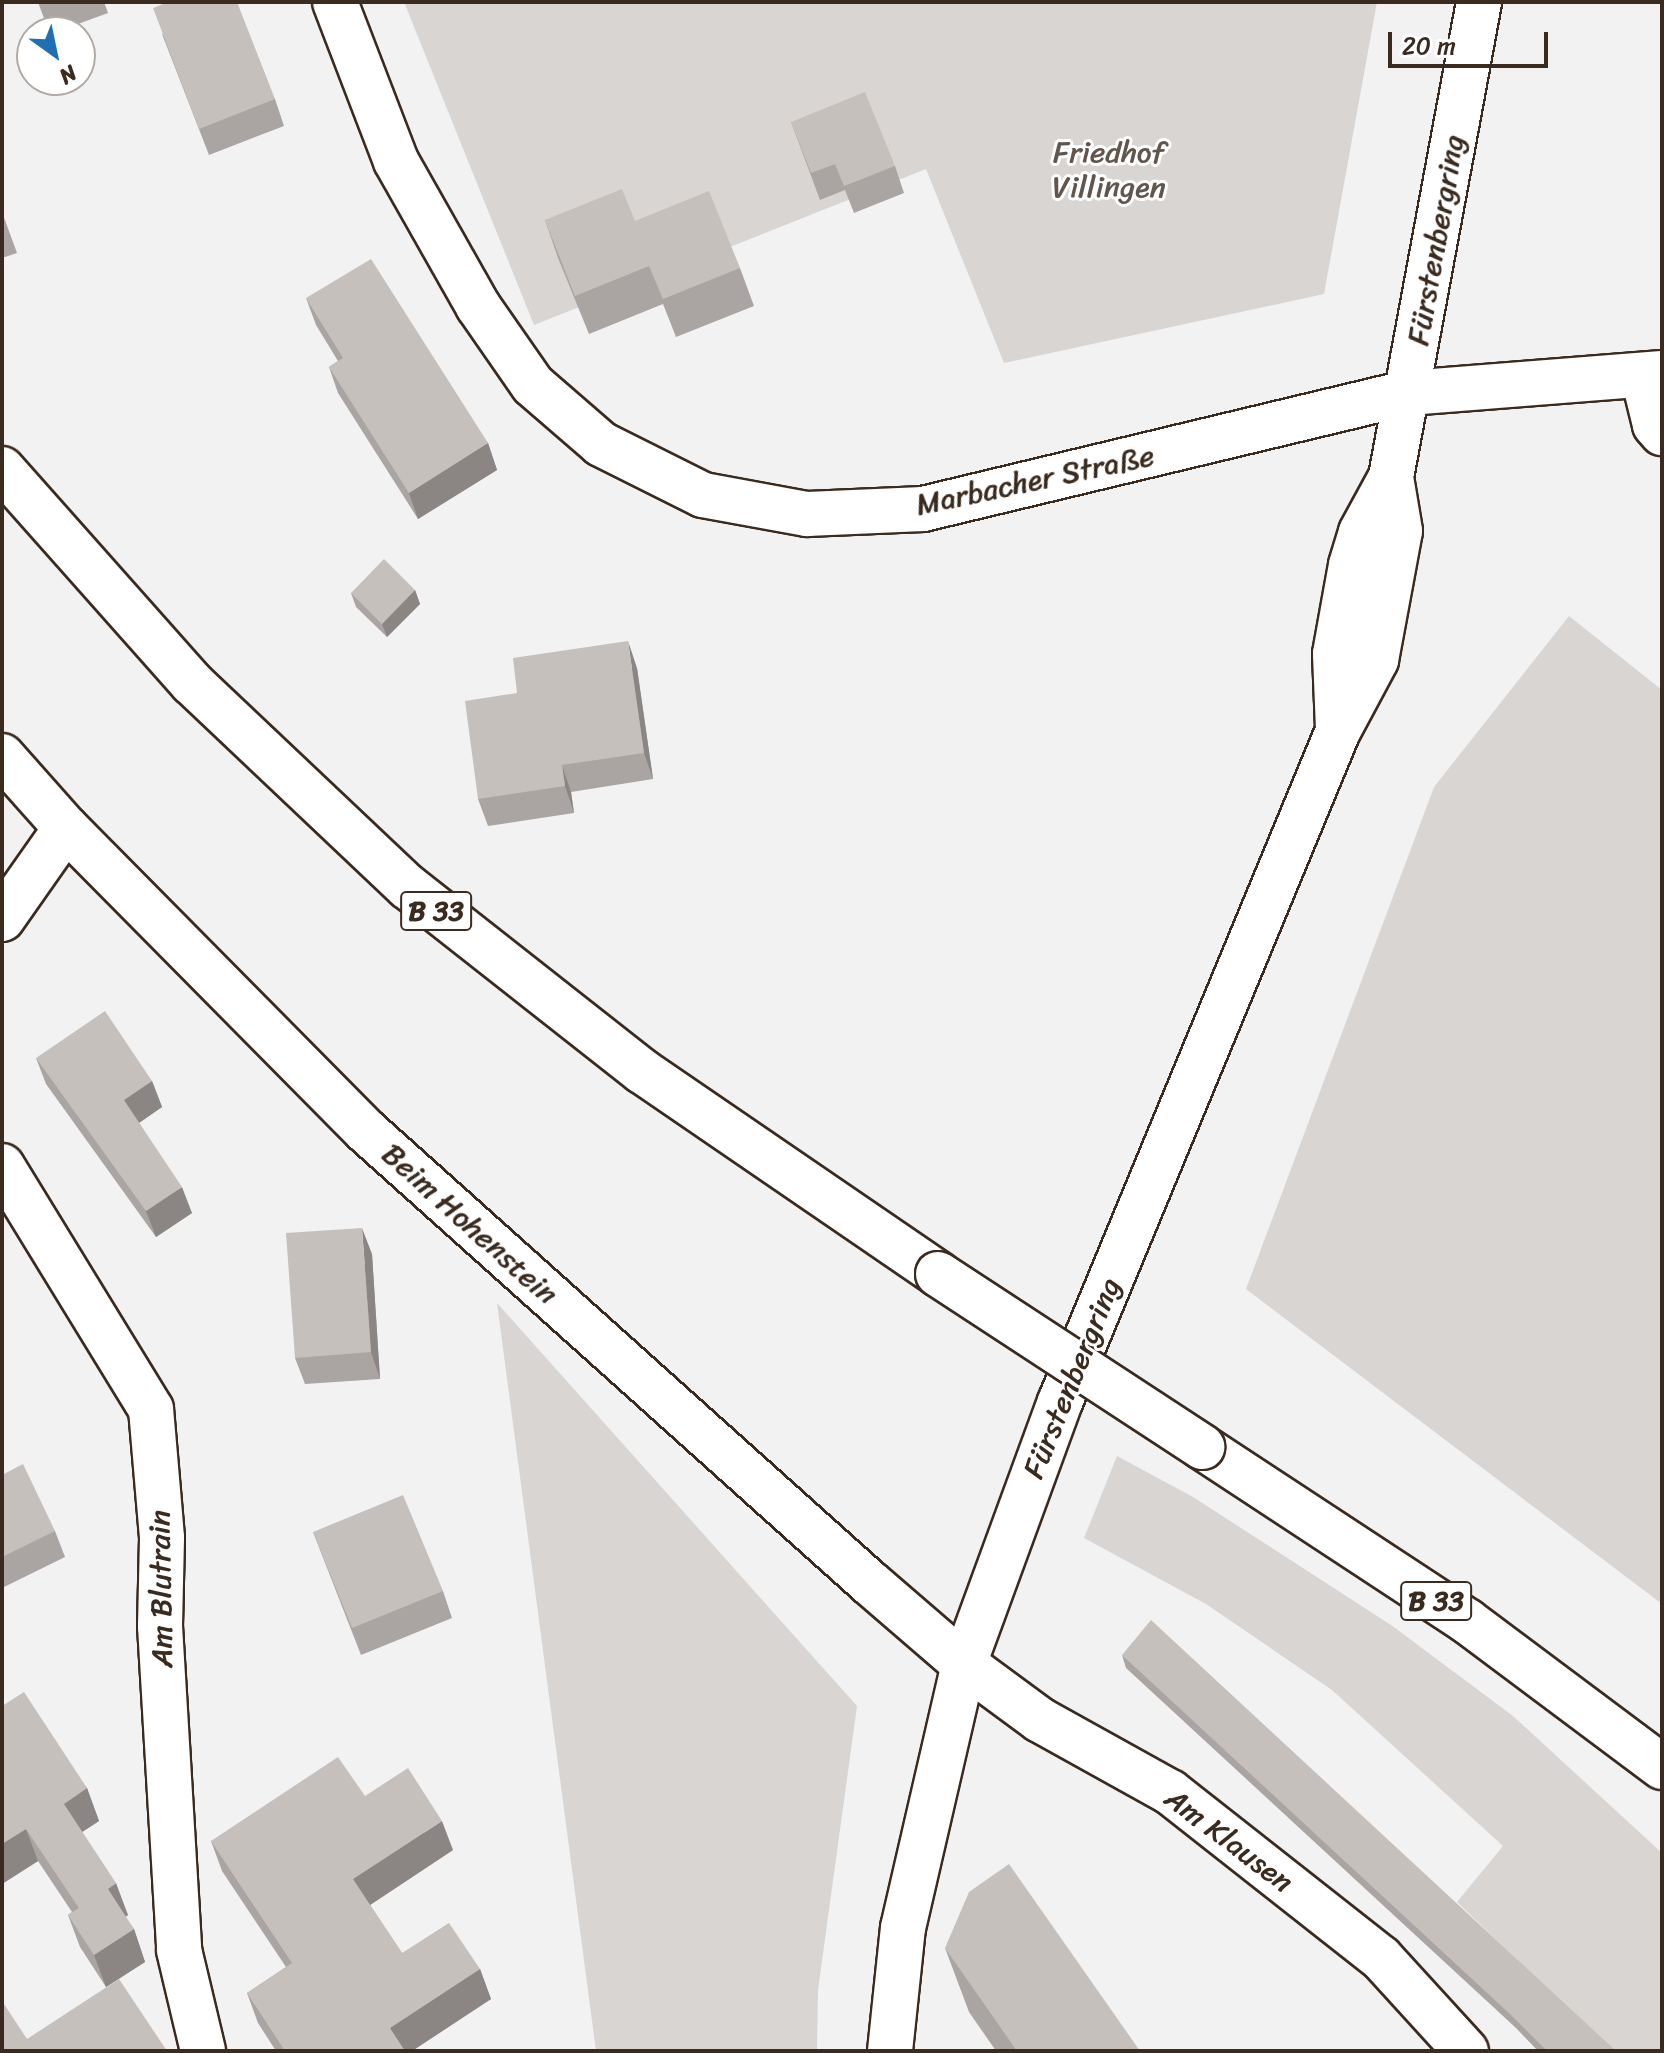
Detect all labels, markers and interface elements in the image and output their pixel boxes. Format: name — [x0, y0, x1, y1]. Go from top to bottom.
north arrow — [16, 16, 96, 96]
scale bar — [1392, 16, 1552, 66]
text: 20 m — [1402, 25, 1456, 67]
text: N — [51, 54, 85, 95]
street label: Fürstenbergring — [1400, 132, 1472, 348]
park label: Friedhof Villingen — [1052, 134, 1166, 204]
street label: Marbacher Straße — [912, 437, 1158, 523]
road number: B 33 — [400, 887, 472, 935]
street label: Beim Hohenstein — [376, 1136, 564, 1312]
street label: Fürstenbergring — [1015, 1272, 1129, 1484]
street label: Am Blutrain — [142, 1509, 180, 1669]
road number: B 33 — [1400, 1577, 1472, 1625]
street label: Am Klausen — [1157, 1780, 1301, 1900]

